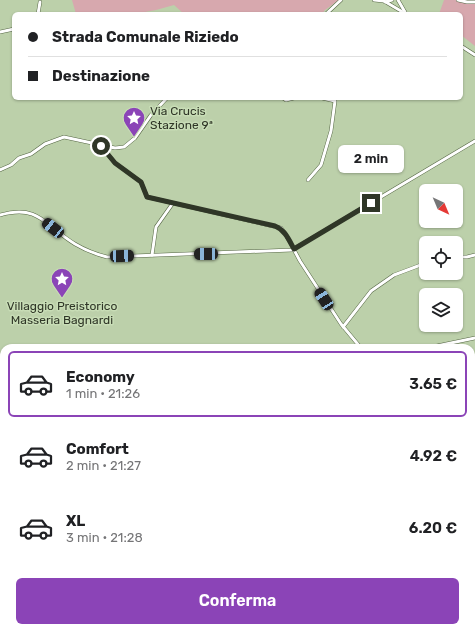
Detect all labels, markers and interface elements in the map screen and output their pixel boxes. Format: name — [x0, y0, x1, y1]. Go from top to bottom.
text: Strada Comunale Riziedo — [52, 28, 239, 46]
text: Destinazione — [52, 67, 150, 85]
place label: Via Crucis Stazione 9ª — [150, 104, 213, 132]
place icon: Via Crucis Stazione 9ª — [121, 105, 147, 138]
route start — [92, 137, 110, 155]
callout: 2 min — [338, 145, 404, 173]
text: 2 min — [354, 151, 388, 166]
north arrow — [419, 184, 463, 228]
map controls — [419, 184, 463, 332]
route end — [362, 194, 380, 212]
car — [40, 216, 66, 240]
button: locate — [419, 236, 463, 280]
car — [194, 248, 218, 260]
car — [110, 250, 134, 262]
place icon: Villaggio Preistorico Masseria Bagnardi — [49, 266, 75, 299]
car — [312, 286, 336, 312]
button: layers — [419, 288, 463, 332]
place label: Villaggio Preistorico Masseria Bagnardi — [7, 299, 117, 327]
icon: car — [18, 366, 54, 402]
text: Economy — [66, 368, 135, 386]
text: 3.65 € — [409, 375, 457, 393]
text: 1 min · 21:26 — [66, 386, 140, 401]
icon: car — [18, 438, 54, 474]
text: Comfort — [66, 440, 129, 458]
text: 4.92 € — [410, 447, 457, 465]
text: 2 min · 21:27 — [66, 458, 141, 473]
icon: car — [18, 510, 54, 546]
text: XL — [66, 512, 85, 530]
text: 6.20 € — [409, 519, 457, 537]
text: 3 min · 21:28 — [66, 530, 143, 545]
button: Conferma — [16, 578, 459, 624]

